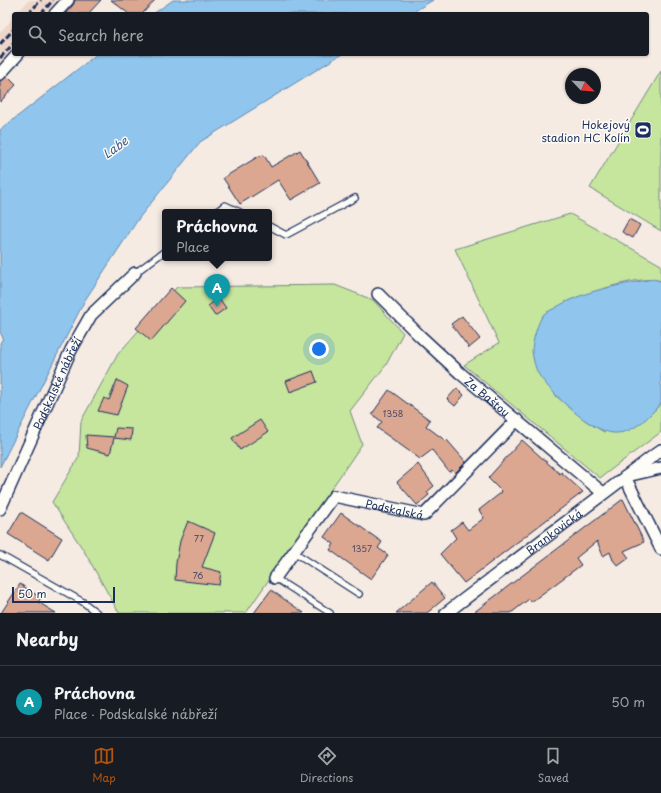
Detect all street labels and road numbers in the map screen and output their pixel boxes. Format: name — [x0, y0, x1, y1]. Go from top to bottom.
street label: Podskalské nábřeží — [28, 333, 86, 432]
street label: Za Baštou — [461, 372, 514, 420]
street label: Podskalská — [364, 494, 425, 523]
street label: Brankovická — [522, 504, 586, 558]

